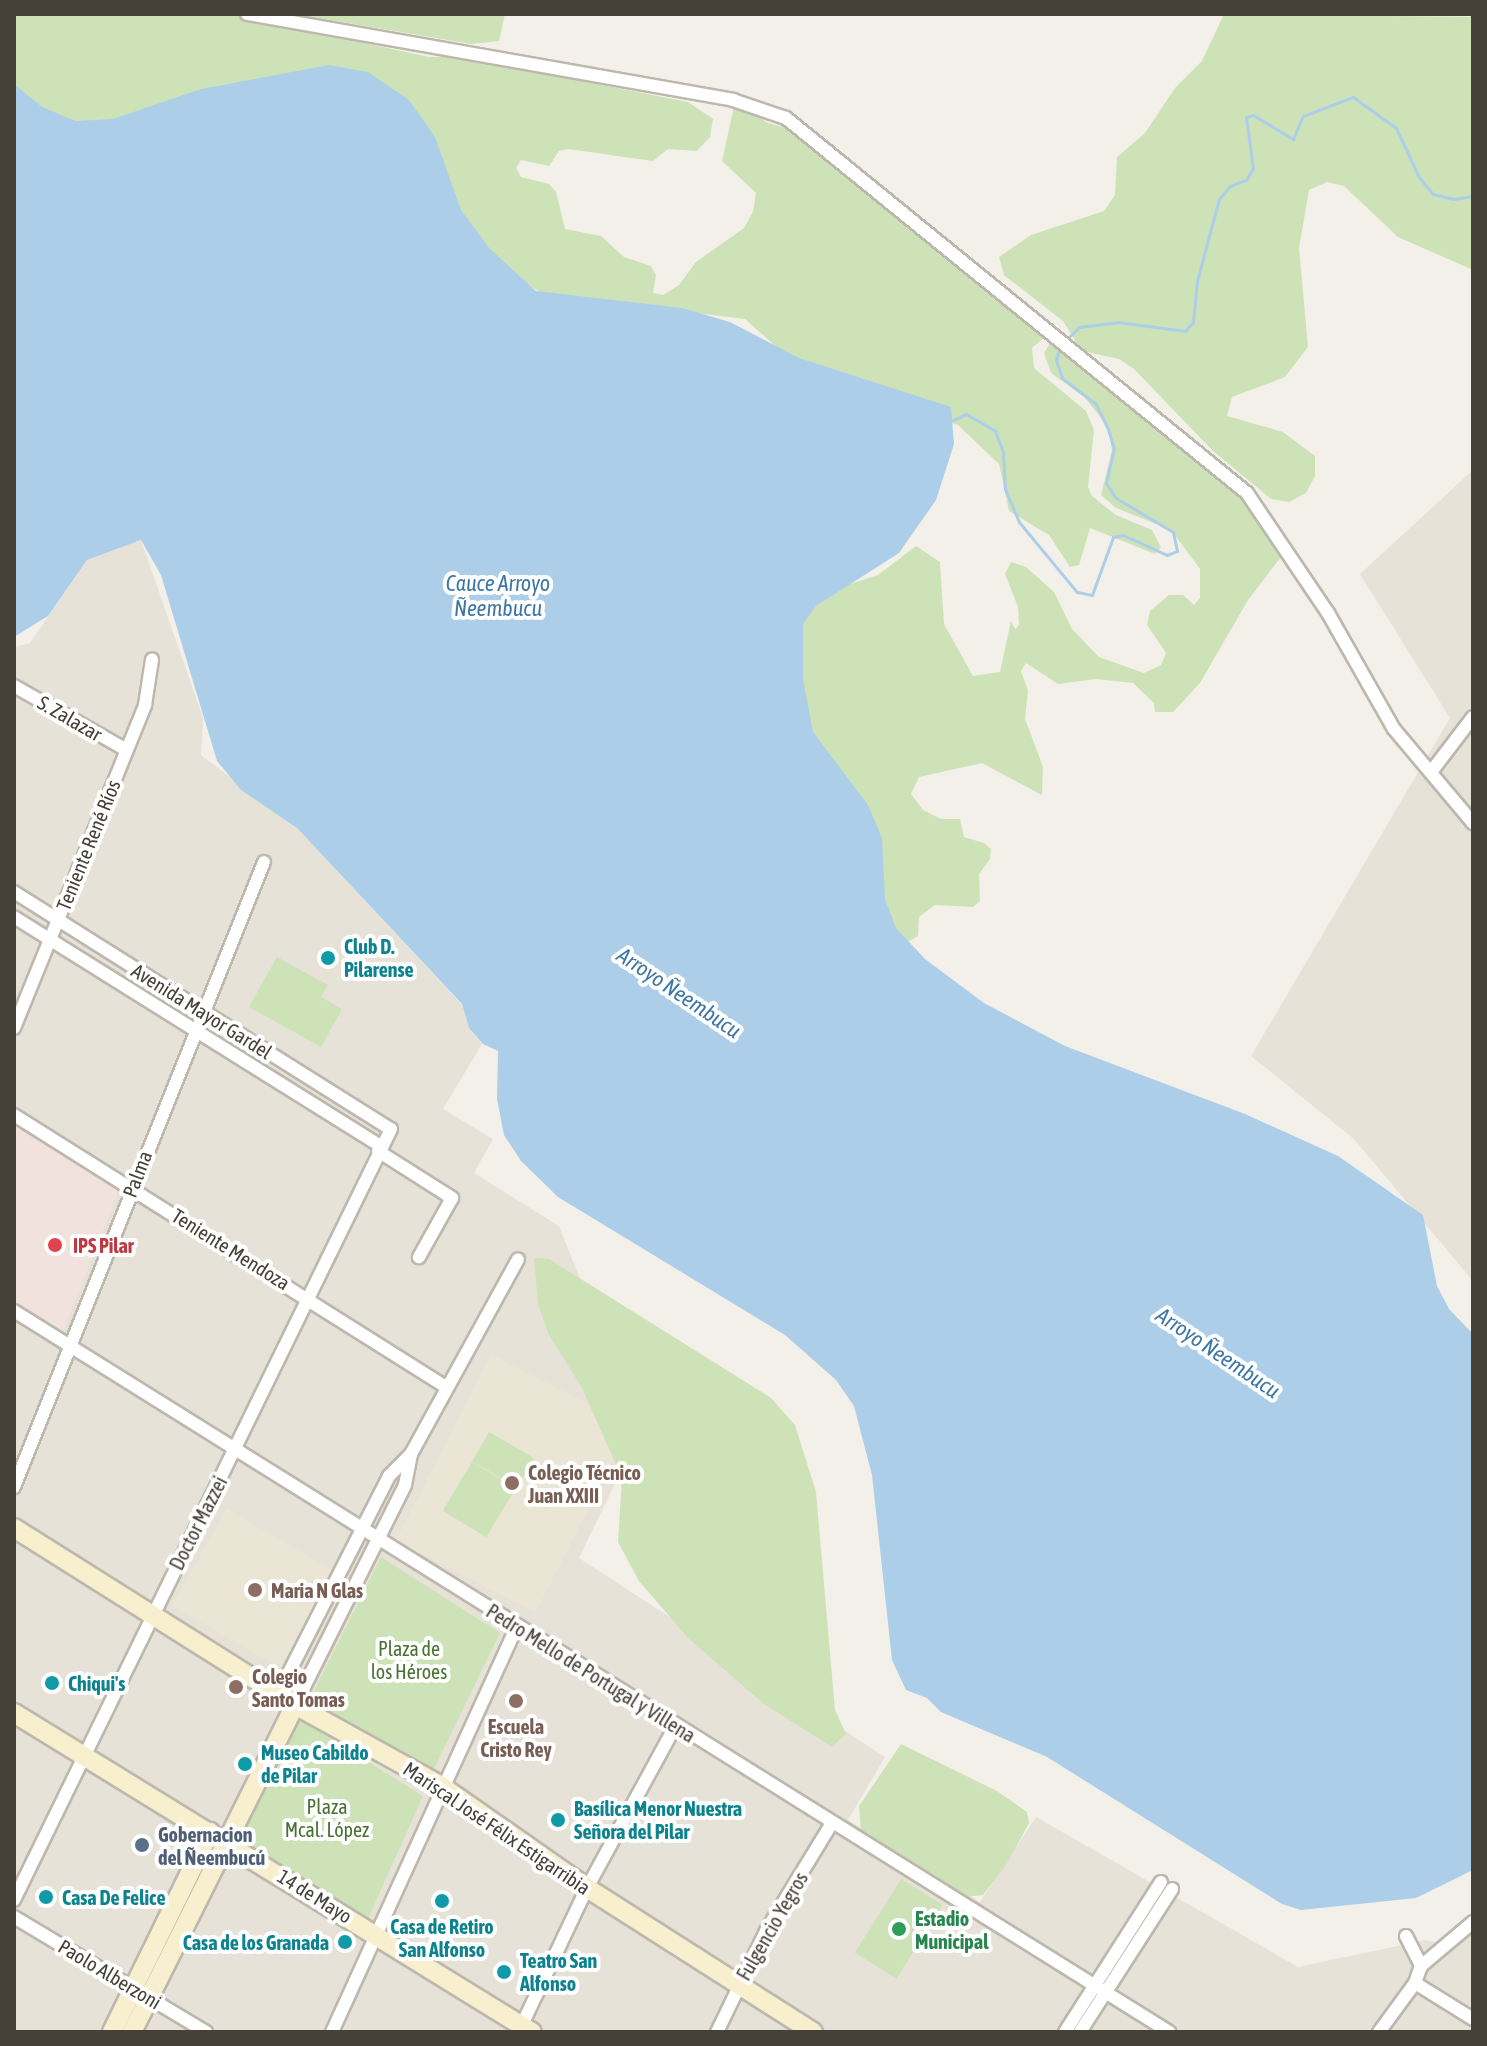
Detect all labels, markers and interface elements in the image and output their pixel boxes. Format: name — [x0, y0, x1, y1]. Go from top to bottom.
water label: Cauce Arroyo Ñeembucu — [446, 570, 550, 622]
street label: S. Zalazar — [34, 690, 106, 746]
street label: Teniente René Ríos — [51, 776, 125, 914]
place label: Club D. Pilarense — [344, 934, 414, 981]
water label: Arroyo Ñeembucu — [612, 942, 746, 1044]
marker: Club D. Pilarense — [319, 949, 337, 967]
street label: Avenida Mayor Gardel — [127, 958, 277, 1064]
street label: Palma — [117, 1147, 157, 1201]
street label: Teniente Mendoza — [168, 1203, 294, 1295]
place label: IPS Pilar — [73, 1233, 134, 1257]
marker: IPS Pilar — [44, 1234, 66, 1256]
water label: Arroyo Ñeembucu — [1151, 1302, 1285, 1404]
place label: Colegio Técnico Juan XXIII — [528, 1460, 641, 1507]
street label: Doctor Mazzei — [164, 1472, 232, 1574]
marker: Colegio Técnico Juan XXIII — [503, 1474, 521, 1492]
place label: Maria N Glas — [271, 1578, 363, 1602]
marker: Maria N Glas — [246, 1581, 264, 1599]
street label: Pedro Mello de Portugal y Villena — [482, 1599, 700, 1747]
park label: Plaza de los Héroes — [371, 1636, 447, 1683]
place label: Colegio Santo Tomas — [252, 1664, 345, 1711]
place label: Chiqui's — [68, 1671, 125, 1695]
marker: Chiqui's — [43, 1674, 61, 1692]
marker: Colegio Santo Tomas — [227, 1678, 245, 1696]
marker: Escuela Cristo Rey — [507, 1692, 525, 1710]
place label: Escuela Cristo Rey — [480, 1714, 552, 1761]
place label: Museo Cabildo de Pilar — [261, 1740, 369, 1787]
marker: Museo Cabildo de Pilar — [236, 1755, 254, 1773]
street label: Mariscal José Félix Estigarribia — [399, 1756, 595, 1900]
park label: Plaza Mcal. López — [285, 1794, 369, 1841]
place label: Basílica Menor Nuestra Señora del Pilar — [574, 1796, 742, 1843]
marker: Basílica Menor Nuestra Señora del Pilar — [549, 1811, 567, 1829]
place label: Gobernacion del Ñeembucú — [158, 1822, 265, 1869]
marker: Gobernacion del Ñeembucú — [133, 1836, 151, 1854]
street label: 14 de Mayo — [273, 1864, 357, 1928]
street label: Fulgencio Yegros — [731, 1867, 813, 1985]
place label: Casa De Felice — [62, 1885, 166, 1909]
marker: Casa De Felice — [37, 1888, 55, 1906]
marker: Casa de Retiro San Alfonso — [433, 1892, 451, 1910]
place label: Estadio Municipal — [915, 1906, 988, 1953]
place label: Casa de Retiro San Alfonso — [390, 1914, 494, 1961]
marker: Estadio Municipal — [890, 1920, 908, 1938]
place label: Casa de los Granada — [183, 1930, 329, 1954]
marker: Casa de los Granada — [336, 1933, 354, 1951]
street label: Paolo Alberzoni — [54, 1934, 166, 2014]
place label: Teatro San Alfonso — [520, 1948, 597, 1995]
marker: Teatro San Alfonso — [495, 1963, 513, 1981]

